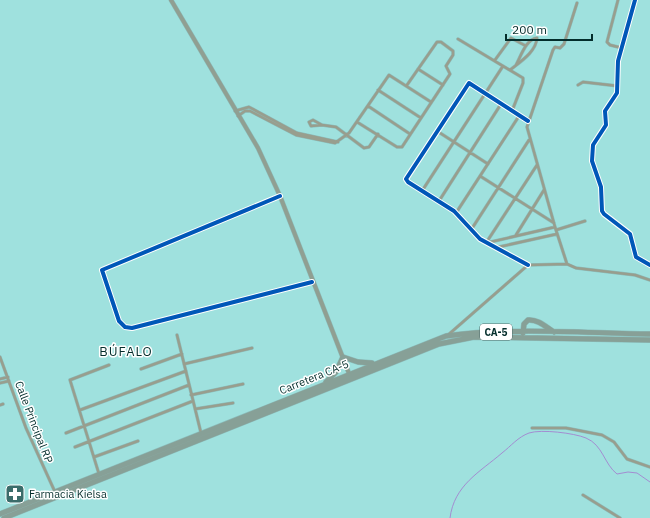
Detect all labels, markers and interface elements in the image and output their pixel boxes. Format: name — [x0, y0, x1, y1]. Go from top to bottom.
scale bar — [506, 16, 592, 42]
text: 200 m — [512, 22, 547, 37]
road number: CA-5 — [480, 324, 512, 340]
district label: BÚFALO — [99, 343, 153, 360]
street label: Carretera CA-5 — [277, 357, 351, 397]
street label: Calle Principal RP — [12, 379, 56, 465]
pharmacy icon: Farmacia Kielsa — [4, 483, 26, 505]
place label: Farmacia Kielsa — [29, 487, 107, 501]

